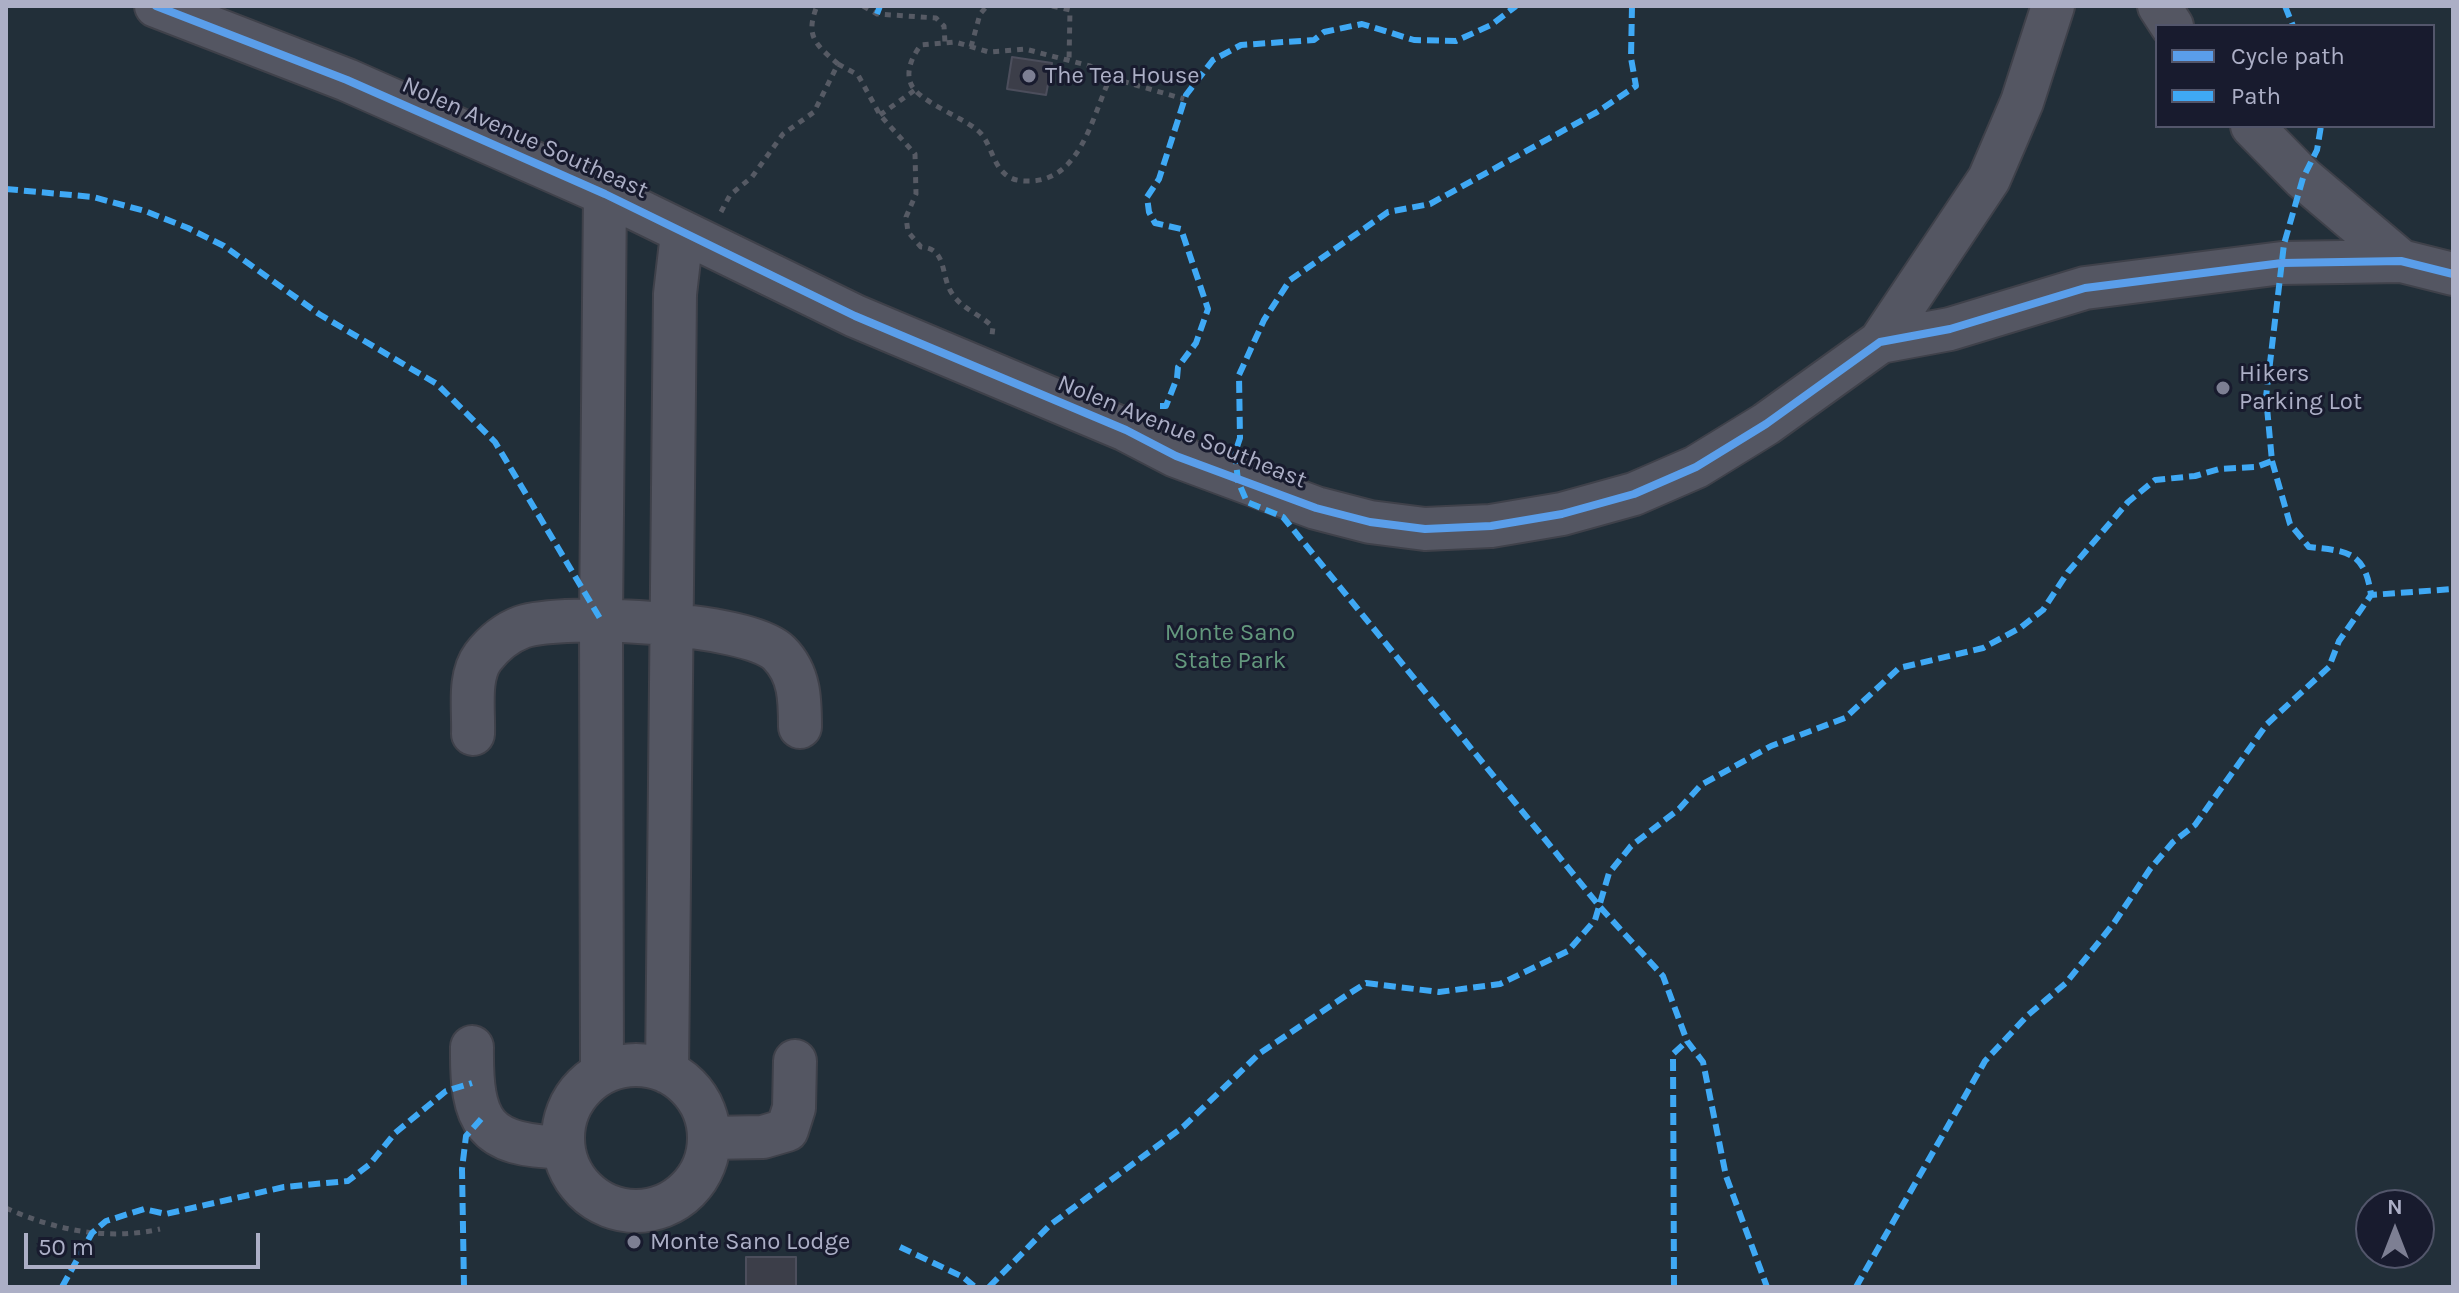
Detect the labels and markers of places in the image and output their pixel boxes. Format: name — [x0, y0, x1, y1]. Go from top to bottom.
place label: The Tea House — [1045, 62, 1200, 90]
marker: The Tea House — [1020, 67, 1038, 85]
place label: Hikers Parking Lot — [2239, 360, 2362, 416]
marker: Hikers Parking Lot — [2214, 379, 2232, 397]
place label: Monte Sano Lodge — [650, 1228, 850, 1256]
marker: Monte Sano Lodge — [625, 1233, 643, 1251]

